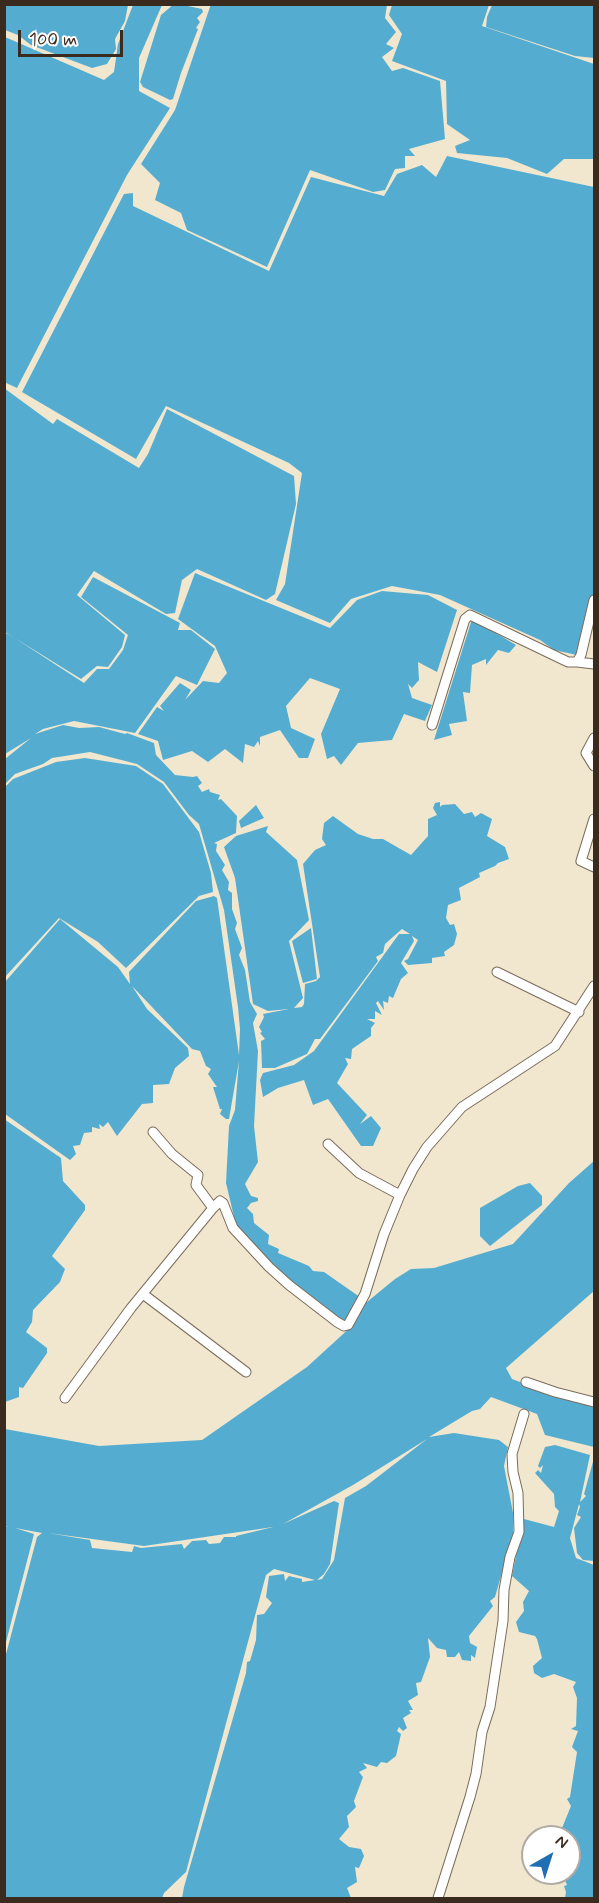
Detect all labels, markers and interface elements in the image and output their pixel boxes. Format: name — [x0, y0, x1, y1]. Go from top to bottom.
scale bar — [21, 18, 126, 56]
text: 100 m — [29, 28, 77, 52]
north arrow — [521, 1825, 581, 1885]
text: N — [551, 1831, 572, 1854]

